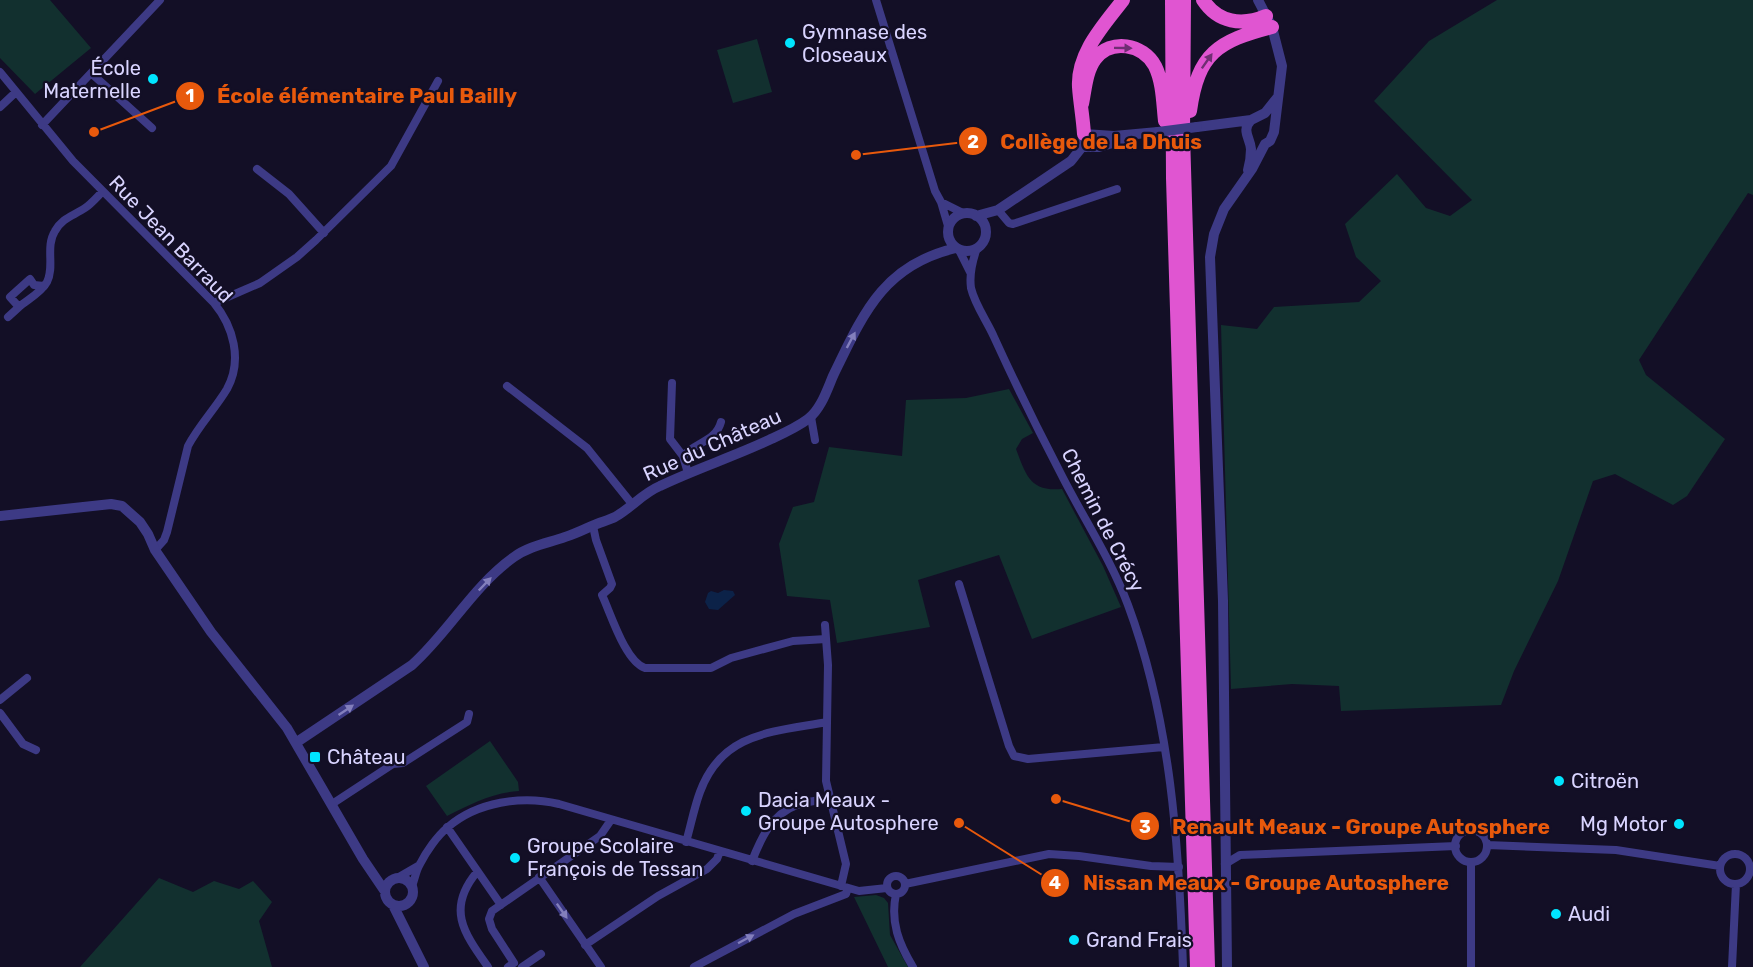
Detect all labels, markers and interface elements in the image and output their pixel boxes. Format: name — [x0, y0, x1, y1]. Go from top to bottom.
place label: Gymnase des Closeaux — [802, 20, 927, 67]
marker: Gymnase des Closeaux — [783, 36, 797, 50]
one-way arrow — [1114, 43, 1133, 53]
one-way arrow — [1201, 54, 1213, 70]
place label: École Maternelle — [43, 56, 141, 103]
marker: École Maternelle — [146, 72, 160, 86]
callout: École élémentaire Paul Bailly — [175, 76, 529, 115]
text: École élémentaire Paul Bailly — [217, 83, 518, 108]
text: 1 — [186, 85, 194, 107]
callout: Collège de La Dhuis — [958, 122, 1213, 161]
text: Collège de La Dhuis — [1000, 129, 1202, 154]
text: 2 — [967, 131, 979, 153]
street label: Rue Jean Barraud — [104, 170, 238, 308]
one-way arrow — [846, 332, 856, 349]
street label: Rue du Château — [639, 404, 785, 486]
street label: Chemin de Crécy — [1056, 444, 1150, 596]
one-way arrow — [478, 577, 492, 591]
one-way arrow — [337, 704, 353, 716]
place label: Château — [327, 745, 406, 769]
marker: Château — [308, 750, 322, 764]
place label: Citroën — [1571, 769, 1639, 793]
marker: Citroën — [1552, 774, 1566, 788]
place label: Dacia Meaux - Groupe Autosphere — [758, 788, 939, 835]
marker: Dacia Meaux - Groupe Autosphere — [739, 804, 753, 818]
callout: Renault Meaux - Groupe Autosphere — [1130, 807, 1563, 846]
place label: Mg Motor — [1580, 812, 1667, 836]
text: Renault Meaux - Groupe Autosphere — [1172, 814, 1550, 839]
text: 3 — [1139, 816, 1151, 838]
marker: Mg Motor — [1672, 817, 1686, 831]
place label: Groupe Scolaire François de Tessan — [527, 834, 703, 881]
marker: Groupe Scolaire François de Tessan — [508, 851, 522, 865]
callout: Nissan Meaux - Groupe Autosphere — [1040, 863, 1461, 902]
text: Nissan Meaux - Groupe Autosphere — [1083, 870, 1449, 895]
text: 4 — [1049, 872, 1061, 894]
place label: Audi — [1568, 902, 1610, 926]
one-way arrow — [556, 903, 568, 919]
marker: Audi — [1549, 907, 1563, 921]
place label: Grand Frais — [1086, 928, 1192, 952]
marker: Grand Frais — [1067, 933, 1081, 947]
one-way arrow — [737, 934, 754, 944]

